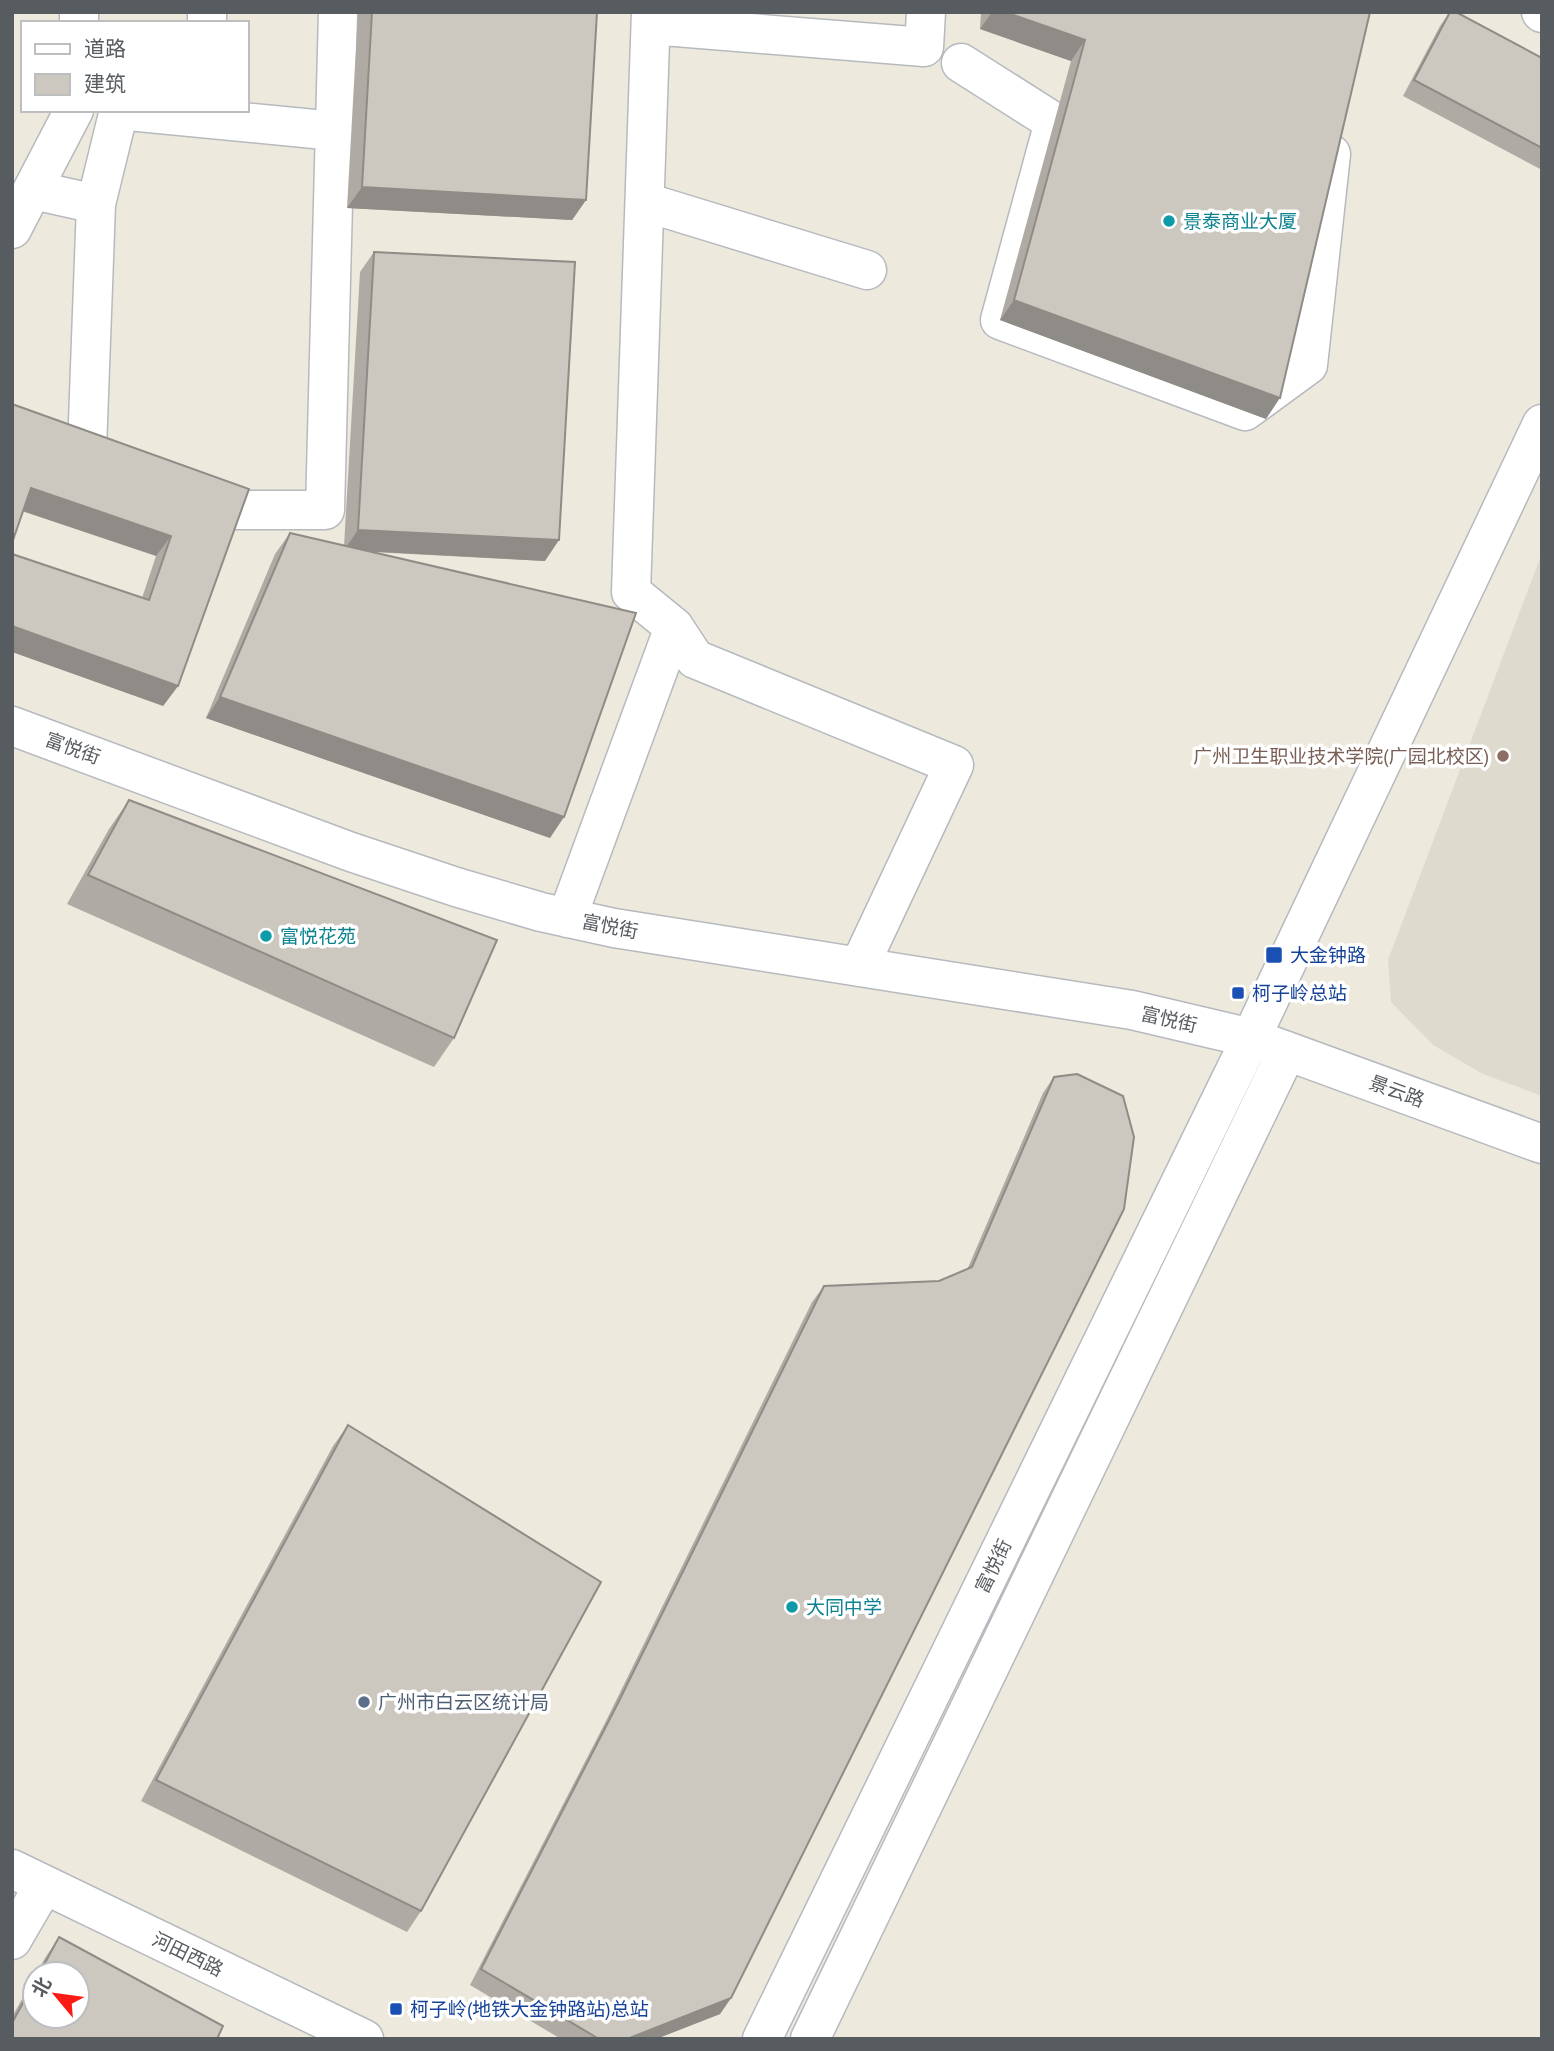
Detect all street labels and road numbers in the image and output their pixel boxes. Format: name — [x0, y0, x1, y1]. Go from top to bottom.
street label: 富悦街 — [42, 727, 104, 769]
street label: 富悦街 — [580, 909, 640, 943]
street label: 富悦街 — [1139, 1001, 1199, 1037]
street label: 景云路 — [1366, 1070, 1428, 1112]
street label: 富悦街 — [970, 1535, 1016, 1597]
street label: 河田西路 — [149, 1927, 227, 1981]

